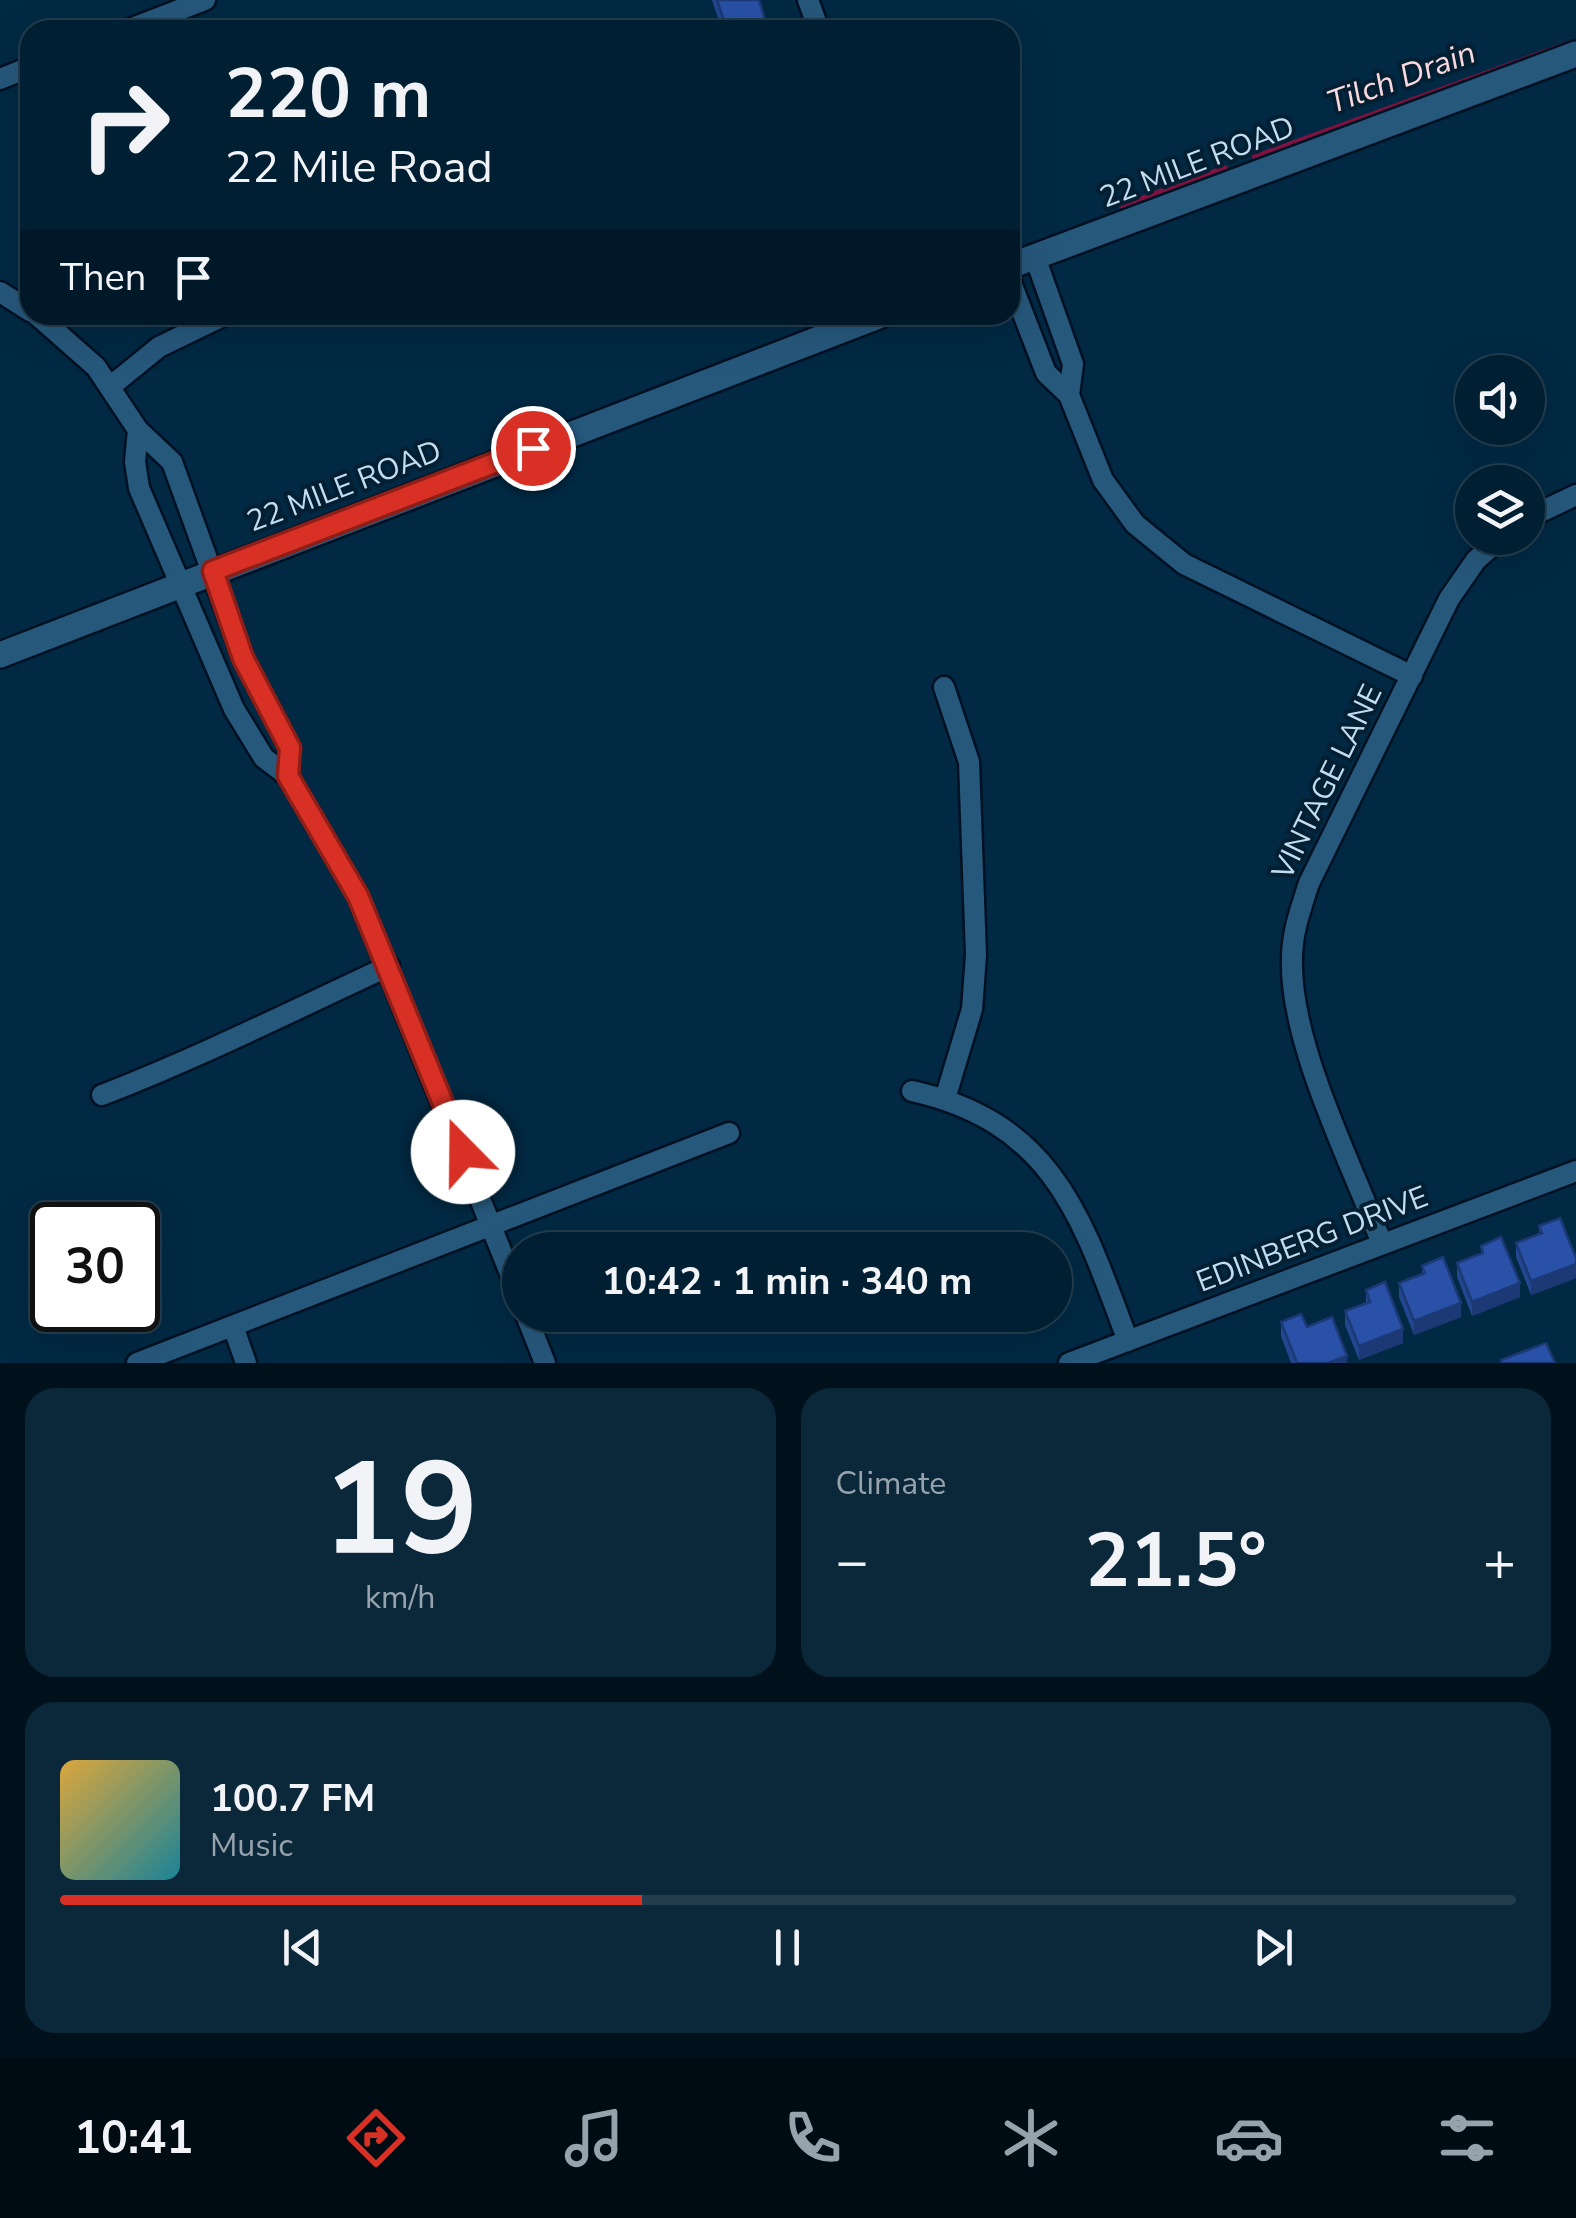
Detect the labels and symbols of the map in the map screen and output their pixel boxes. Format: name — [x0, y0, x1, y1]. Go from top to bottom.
water label: Tilch Drain — [1321, 31, 1481, 124]
street label: 22 MILE ROAD — [1094, 107, 1300, 218]
pin — [491, 406, 576, 491]
street label: 22 MILE ROAD — [241, 431, 447, 542]
street label: VINTAGE LANE — [1262, 678, 1392, 887]
position arrow — [411, 1100, 515, 1204]
street label: EDINBERG DRIVE — [1190, 1176, 1434, 1303]
speed limit sign: 30 — [30, 1202, 160, 1332]

